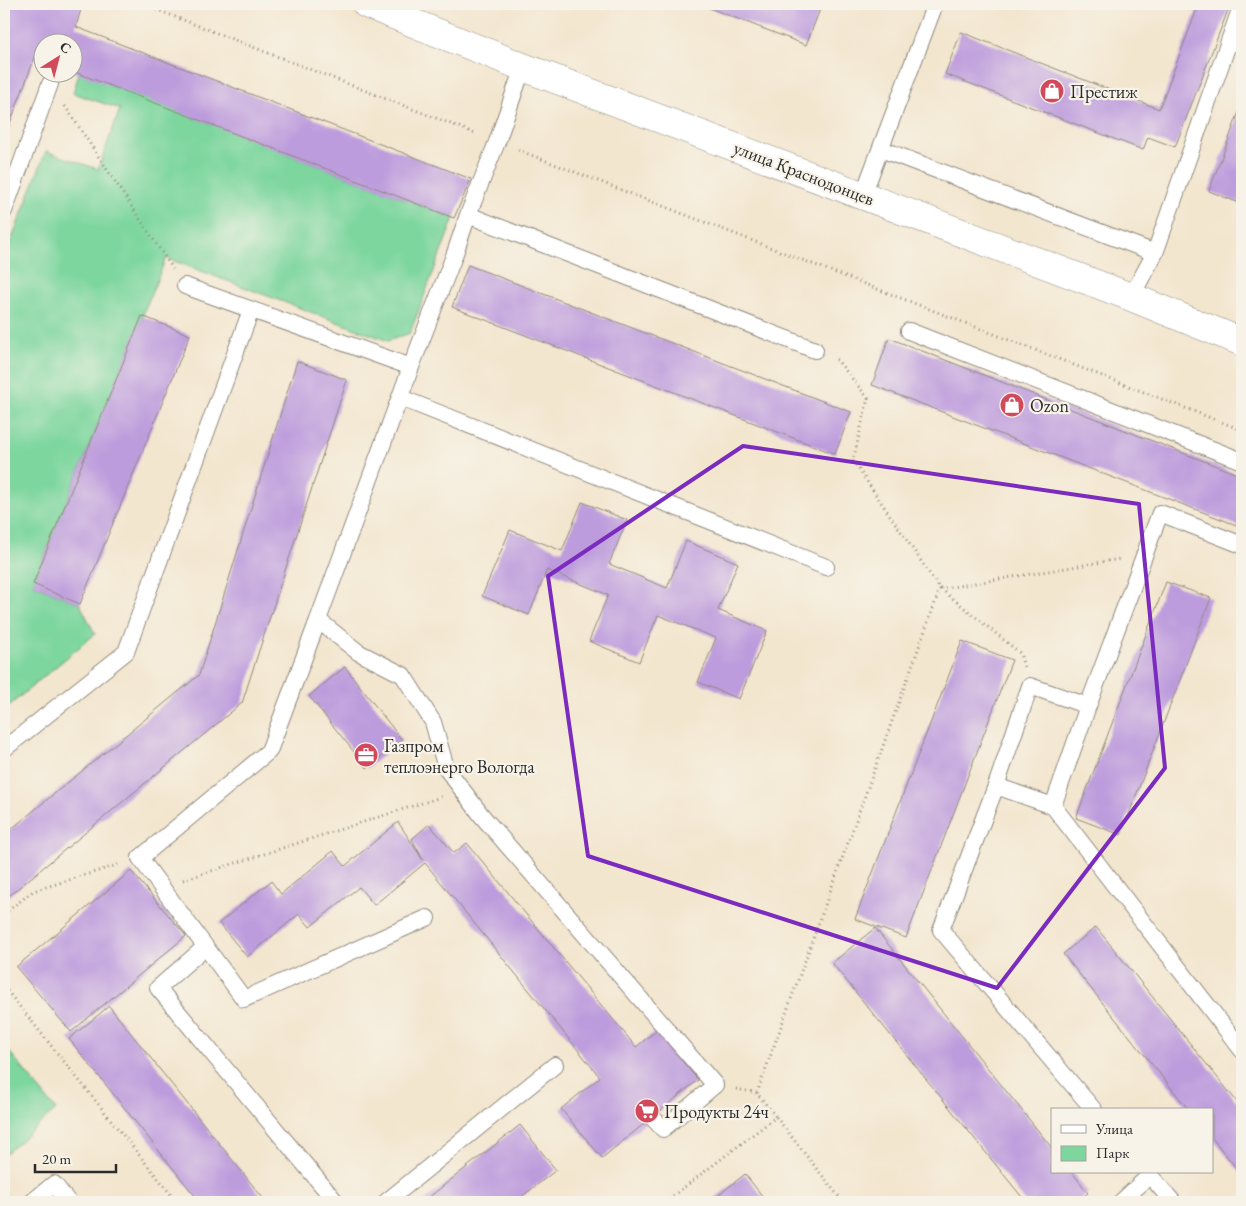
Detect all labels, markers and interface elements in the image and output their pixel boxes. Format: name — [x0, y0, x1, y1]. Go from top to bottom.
north arrow — [32, 32, 82, 82]
text: С — [56, 37, 75, 58]
shop icon: Престиж — [1039, 78, 1065, 104]
place label: Престиж — [1070, 80, 1138, 103]
street label: улица Краснодонцев — [730, 136, 878, 211]
shop icon: Ozon — [999, 392, 1025, 418]
place label: Ozon — [1030, 394, 1069, 417]
place label: Газпром теплоэнерго Вологда — [384, 734, 536, 778]
office icon: Газпром теплоэнерго Вологда — [353, 742, 379, 768]
supermarket icon: Продукты 24ч — [634, 1098, 660, 1124]
place label: Продукты 24ч — [664, 1100, 769, 1123]
legend — [1051, 1108, 1214, 1174]
text: Улица — [1095, 1119, 1133, 1138]
scale bar — [35, 1141, 116, 1173]
text: Парк — [1096, 1143, 1129, 1162]
text: 20 m — [42, 1149, 71, 1168]

